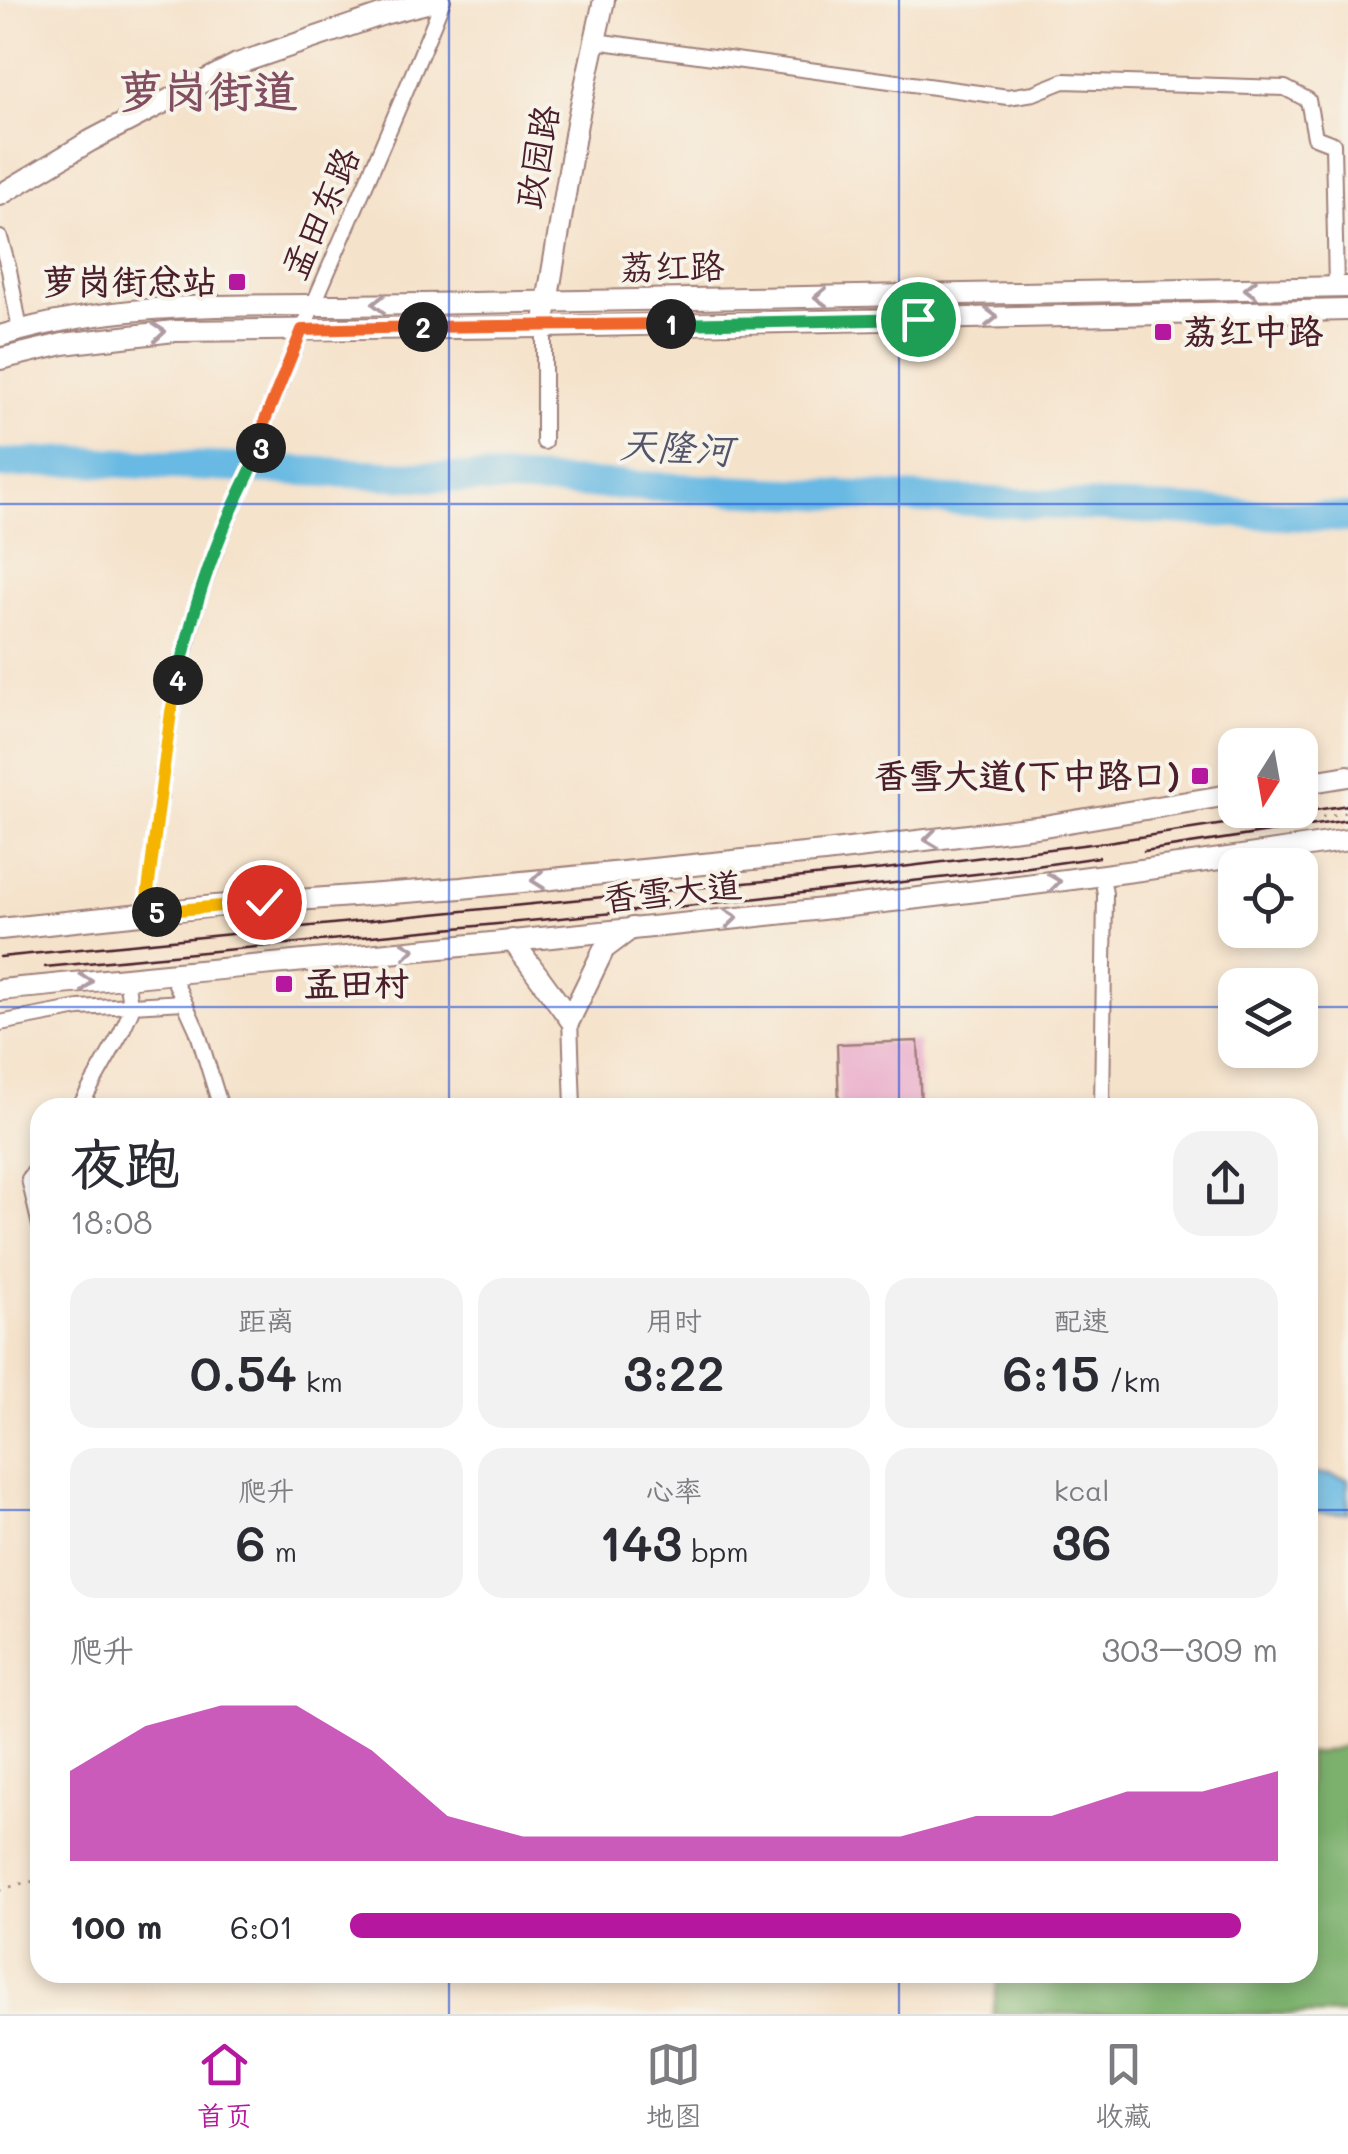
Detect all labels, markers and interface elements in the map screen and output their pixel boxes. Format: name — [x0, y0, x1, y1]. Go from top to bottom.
district label: 萝岗街道 — [118, 60, 298, 118]
street label: 政园路 — [504, 101, 568, 212]
street label: 孟田东路 — [270, 139, 369, 285]
street label: 荔红路 — [619, 241, 725, 289]
place label: 萝岗街总站 — [42, 257, 217, 303]
marker: 萝岗街总站 — [226, 271, 248, 293]
pin — [876, 277, 961, 362]
one-way arrow — [1242, 278, 1258, 300]
one-way arrow — [812, 286, 828, 307]
icon: arrive — [891, 292, 946, 347]
one-way arrow — [370, 293, 386, 315]
pin: 1 — [646, 299, 696, 349]
pin: 2 — [398, 302, 448, 352]
text: 1 — [665, 306, 677, 342]
one-way arrow — [983, 307, 999, 328]
place label: 荔红中路 — [1183, 307, 1324, 353]
text: 2 — [415, 309, 431, 345]
marker: 荔红中路 — [1152, 321, 1174, 343]
one-way arrow — [152, 322, 168, 344]
water label: 天隆河 — [618, 418, 740, 474]
pin: 3 — [236, 423, 286, 473]
text: 3 — [253, 430, 269, 466]
pin: 4 — [153, 655, 203, 705]
text: 4 — [169, 662, 187, 698]
north arrow — [1218, 728, 1318, 828]
map controls — [1218, 728, 1318, 1068]
place label: 香雪大道(下中路口) — [874, 751, 1180, 797]
marker: 香雪大道(下中路口) — [1189, 765, 1211, 787]
one-way arrow — [923, 828, 939, 849]
button: locate — [1218, 848, 1318, 948]
pin — [222, 860, 307, 945]
street label: 香雪大道 — [600, 860, 744, 920]
one-way arrow — [530, 869, 546, 890]
one-way arrow — [1046, 873, 1062, 894]
icon: check — [237, 875, 292, 930]
pin: 5 — [132, 887, 182, 937]
text: 5 — [149, 894, 165, 930]
one-way arrow — [723, 908, 739, 930]
one-way arrow — [400, 940, 416, 961]
place label: 孟田村 — [304, 959, 409, 1005]
button: layers — [1218, 968, 1318, 1068]
one-way arrow — [78, 971, 94, 993]
marker: 孟田村 — [273, 973, 295, 995]
text: 夜跑 — [70, 1126, 180, 1198]
button: share — [1173, 1131, 1278, 1236]
text: 18:08 — [70, 1200, 153, 1242]
text: 距离 — [238, 1302, 294, 1338]
text: 用时 — [646, 1302, 702, 1338]
text: 配速 — [1054, 1302, 1110, 1338]
text: 0.54 — [190, 1339, 297, 1405]
text: 3:22 — [623, 1339, 725, 1405]
text: 6:15 — [1003, 1339, 1100, 1405]
text: km — [297, 1363, 343, 1399]
text: /km — [1100, 1363, 1161, 1399]
text: 爬升 — [238, 1472, 294, 1508]
text: 心率 — [646, 1472, 702, 1508]
text: kcal — [1054, 1472, 1110, 1508]
text: 36 — [1052, 1508, 1112, 1574]
text: 6 — [236, 1509, 266, 1575]
text: 143 — [599, 1509, 682, 1575]
text: m — [266, 1533, 297, 1569]
text: bpm — [682, 1533, 749, 1569]
text: 爬升 — [70, 1628, 134, 1670]
text: 303–309 m — [1101, 1628, 1278, 1670]
text: 100 m — [70, 1905, 162, 1947]
text: 6:01 — [230, 1905, 293, 1947]
tab: 首页 — [197, 2037, 253, 2134]
tab: 地图 — [646, 2037, 702, 2134]
tab: 收藏 — [1095, 2037, 1151, 2134]

